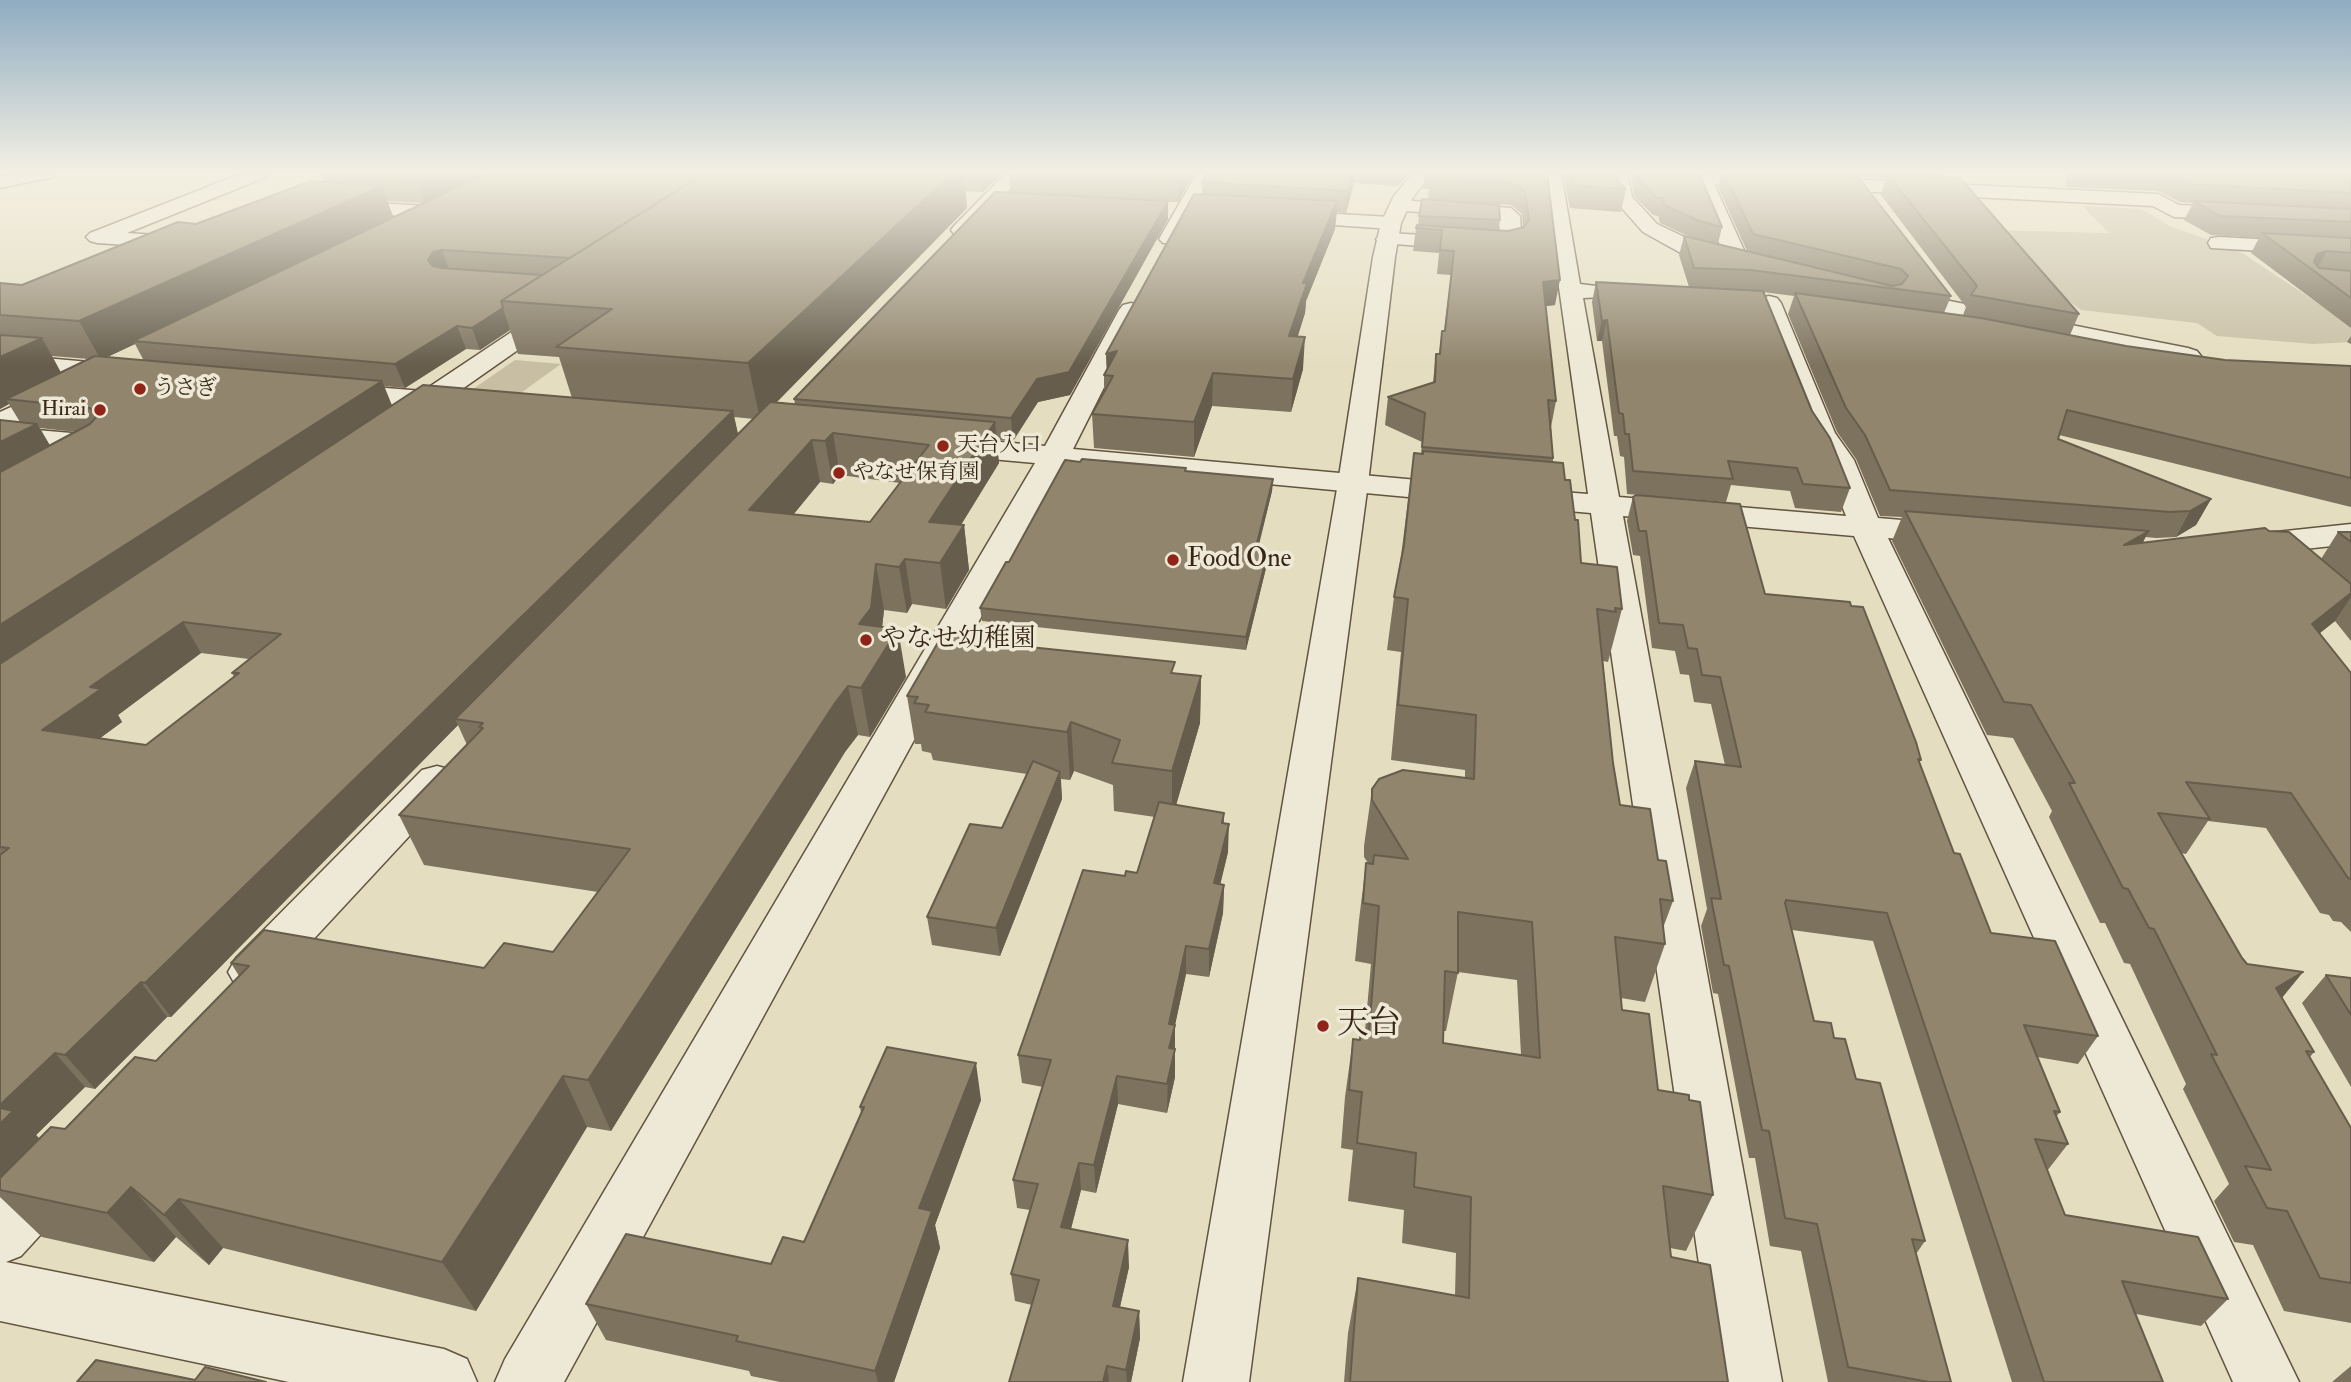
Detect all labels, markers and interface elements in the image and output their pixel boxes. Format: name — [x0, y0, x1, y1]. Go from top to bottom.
place label: うさぎ — [154, 376, 217, 402]
marker: うさぎ — [132, 381, 148, 397]
place label: Hirai — [41, 397, 86, 423]
marker: Hirai — [92, 402, 108, 418]
place label: 天台入口 — [957, 433, 1041, 459]
marker: 天台入口 — [935, 438, 951, 454]
place label: やなせ保育園 — [853, 460, 979, 486]
marker: やなせ保育園 — [831, 465, 847, 481]
place label: Food One — [1187, 544, 1291, 576]
marker: Food One — [1165, 552, 1181, 568]
place label: やなせ幼稚園 — [880, 624, 1036, 656]
marker: やなせ幼稚園 — [858, 632, 874, 648]
place label: 天台 — [1337, 1007, 1401, 1045]
marker: 天台 — [1315, 1018, 1331, 1034]

